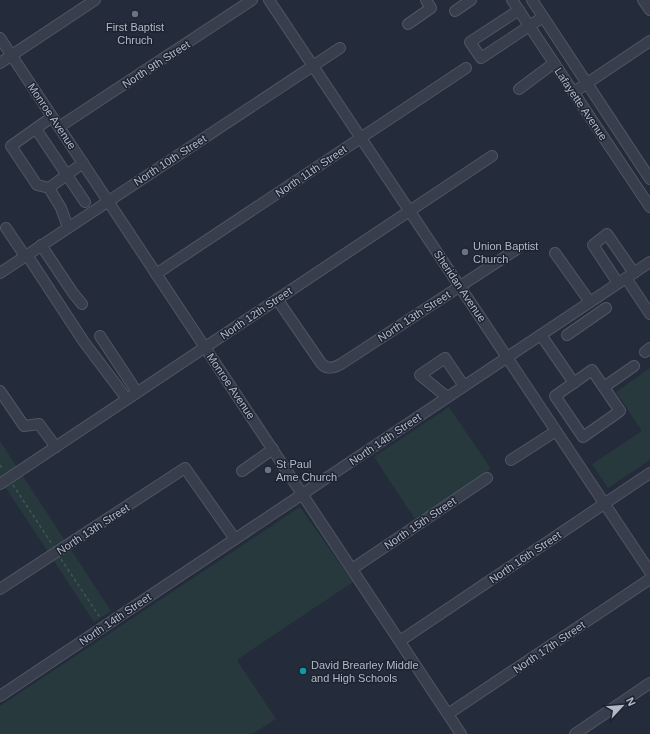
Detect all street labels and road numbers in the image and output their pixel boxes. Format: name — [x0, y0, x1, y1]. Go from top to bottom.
street label: North 9th Street — [120, 38, 192, 90]
street label: Lafayette Avenue — [552, 65, 610, 143]
street label: Monroe Avenue — [26, 81, 78, 151]
street label: North 10th Street — [132, 132, 208, 188]
street label: North 11th Street — [273, 143, 349, 199]
street label: Sheridan Avenue — [432, 248, 488, 324]
street label: North 12th Street — [218, 285, 294, 341]
street label: North 13th Street — [376, 288, 452, 344]
street label: Monroe Avenue — [205, 351, 257, 421]
street label: North 14th Street — [347, 411, 423, 467]
street label: North 15th Street — [382, 495, 458, 551]
street label: North 13th Street — [55, 501, 131, 557]
street label: North 16th Street — [487, 529, 563, 585]
street label: North 14th Street — [77, 591, 153, 647]
street label: North 17th Street — [511, 619, 587, 675]

